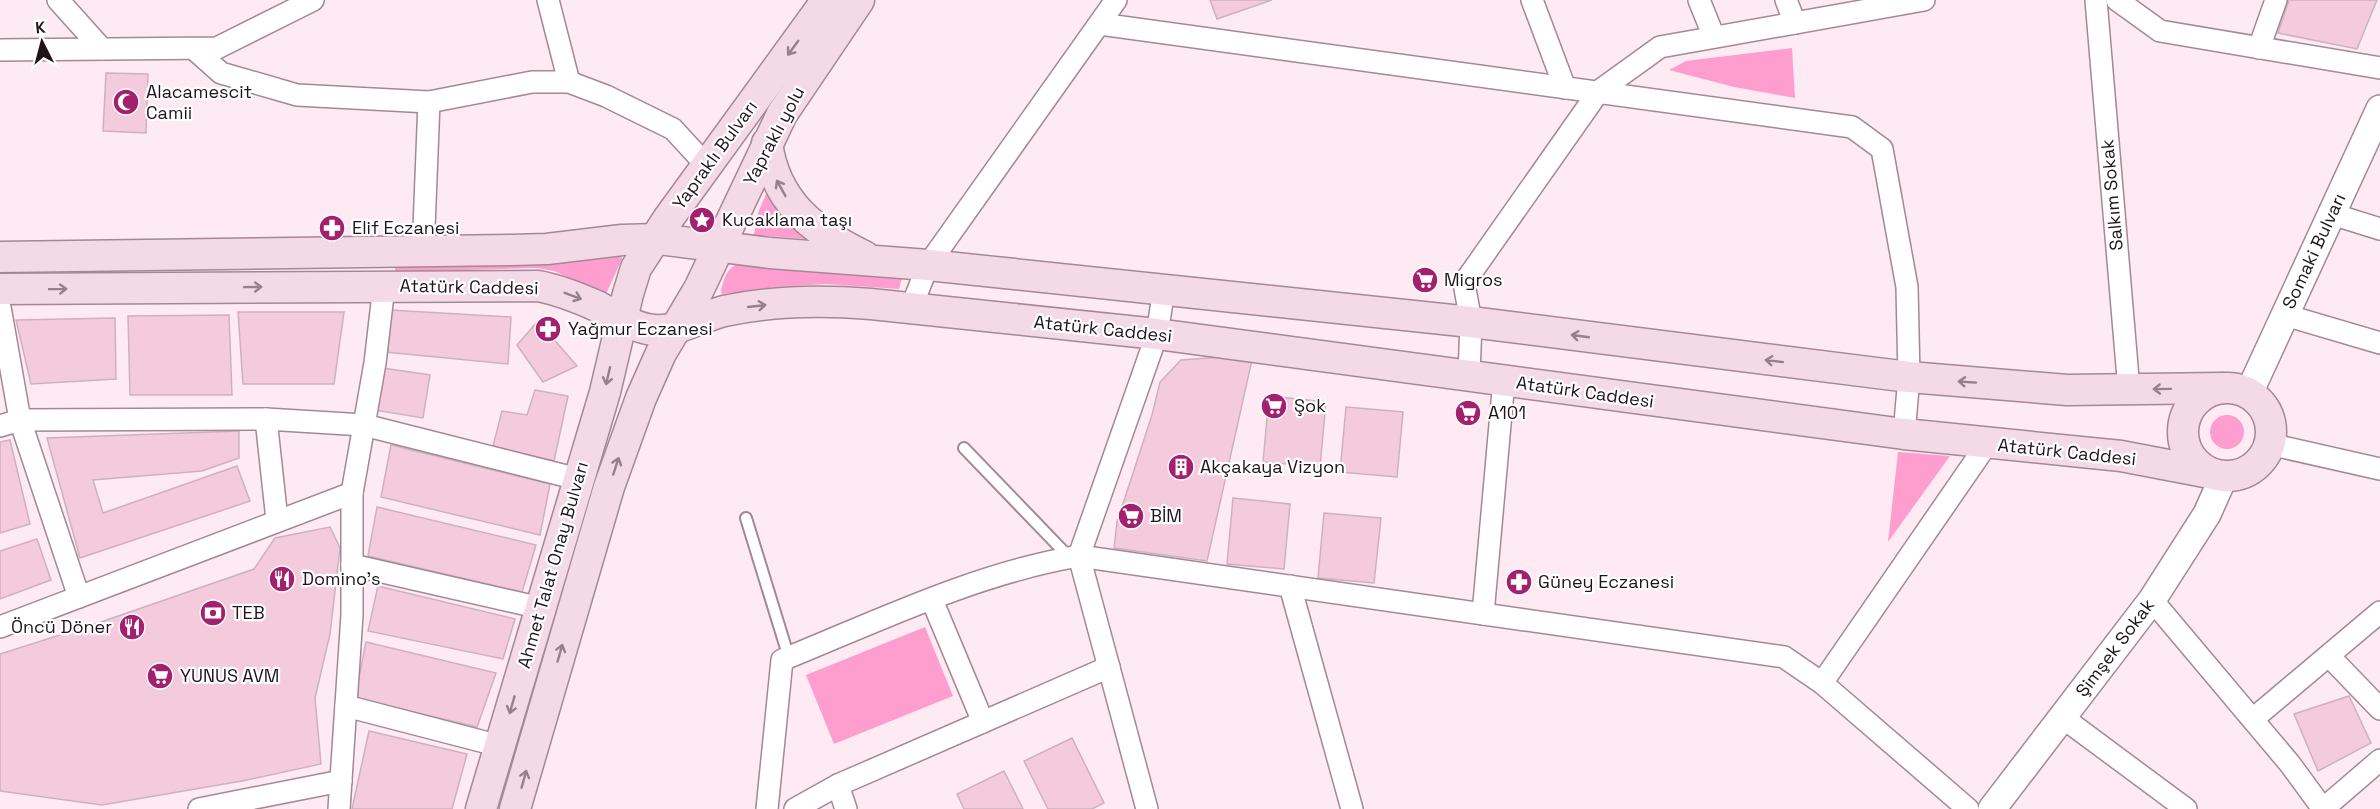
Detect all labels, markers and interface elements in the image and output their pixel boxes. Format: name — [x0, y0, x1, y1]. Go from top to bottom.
north arrow — [12, 12, 72, 72]
text: K — [34, 17, 47, 39]
one-way arrow — [787, 39, 799, 55]
place label: Alacamescit Camii — [146, 80, 252, 124]
street label: Yapraklı yolu — [738, 82, 809, 189]
mosque icon: Alacamescit Camii — [111, 87, 141, 117]
street label: Yapraklı Bulvarı — [667, 95, 762, 214]
street label: Salkım Sokak — [2095, 138, 2128, 252]
one-way arrow — [775, 180, 787, 197]
street label: Somaki Bulvarı — [2277, 189, 2350, 312]
place icon: Kucaklama taşı — [687, 205, 717, 235]
place label: Kucaklama taşı — [722, 208, 852, 231]
pharmacy icon: Elif Eczanesi — [317, 213, 347, 243]
place label: Elif Eczanesi — [352, 216, 459, 239]
supermarket icon: Migros — [1410, 265, 1440, 295]
place label: Migros — [1444, 268, 1503, 291]
street label: Atatürk Caddesi — [399, 274, 539, 299]
one-way arrow — [243, 281, 263, 293]
one-way arrow — [48, 283, 68, 295]
one-way arrow — [563, 291, 582, 302]
one-way arrow — [747, 301, 767, 312]
street label: Atatürk Caddesi — [1033, 310, 1173, 347]
pharmacy icon: Yağmur Eczanesi — [533, 314, 563, 344]
place label: Yağmur Eczanesi — [568, 317, 713, 340]
one-way arrow — [1571, 331, 1591, 342]
one-way arrow — [1764, 355, 1784, 366]
one-way arrow — [602, 367, 614, 386]
street label: Atatürk Caddesi — [1515, 370, 1655, 413]
one-way arrow — [1958, 376, 1978, 387]
one-way arrow — [2153, 384, 2173, 395]
supermarket icon: Şok — [1259, 391, 1289, 421]
place label: Şok — [1294, 394, 1326, 417]
supermarket icon: A101 — [1453, 398, 1483, 428]
place label: A101 — [1488, 401, 1526, 424]
street label: Atatürk Caddesi — [1997, 433, 2137, 470]
building icon: Akçakaya Vizyon — [1166, 452, 1196, 482]
place label: Akçakaya Vizyon — [1200, 455, 1345, 478]
one-way arrow — [611, 457, 622, 476]
street label: Ahmet Talat Onay Bulvarı — [512, 459, 593, 671]
supermarket icon: BİM — [1116, 501, 1146, 531]
place label: BİM — [1150, 504, 1182, 527]
restaurant icon: Domino's — [267, 564, 297, 594]
place label: Domino's — [302, 567, 380, 590]
pharmacy icon: Güney Eczanesi — [1504, 567, 1534, 597]
place label: Güney Eczanesi — [1538, 570, 1674, 593]
street label: Şimşek Sokak — [2070, 594, 2159, 701]
bank icon: TEB — [198, 598, 228, 628]
place label: TEB — [232, 601, 265, 624]
restaurant icon: Öncü Döner — [117, 612, 147, 642]
place label: Öncü Döner — [11, 615, 112, 638]
one-way arrow — [555, 644, 566, 663]
supermarket icon: YUNUS AVM — [145, 661, 175, 691]
place label: YUNUS AVM — [180, 664, 279, 687]
one-way arrow — [506, 695, 517, 714]
one-way arrow — [519, 770, 530, 789]

